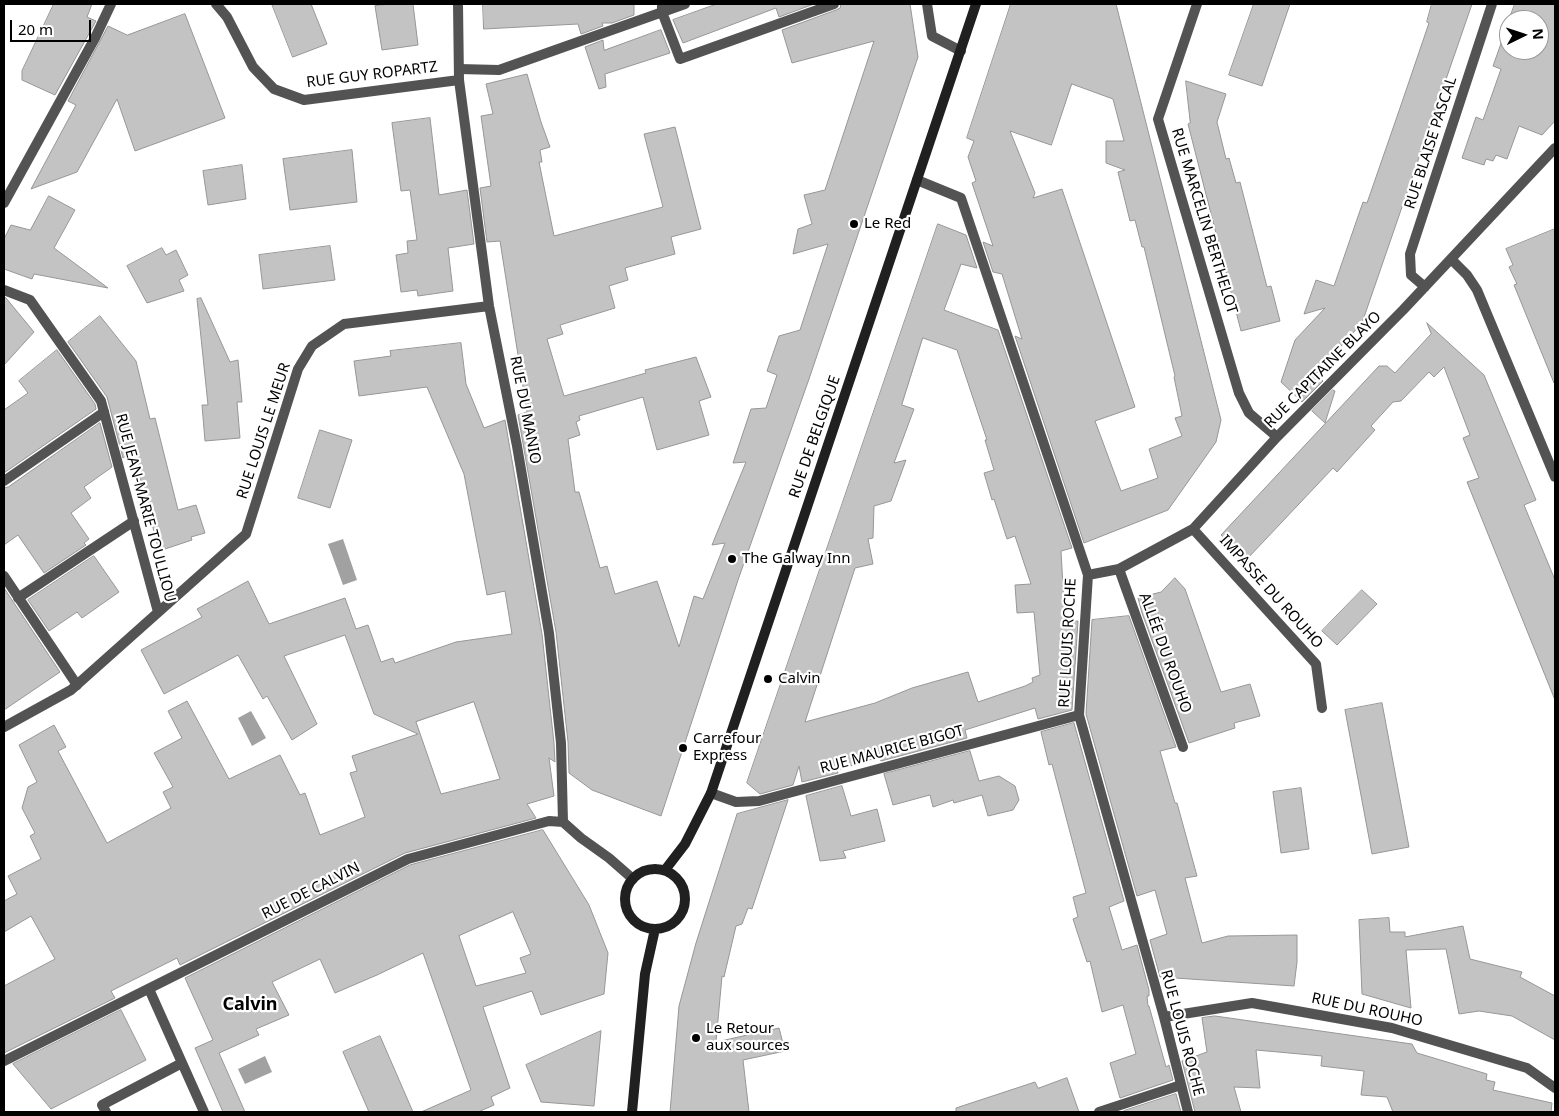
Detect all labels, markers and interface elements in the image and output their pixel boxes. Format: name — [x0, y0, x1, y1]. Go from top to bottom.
scale bar — [12, 10, 94, 42]
north arrow — [1499, 10, 1549, 60]
text: 20 m — [18, 19, 53, 39]
text: N — [1529, 28, 1548, 40]
street label: RUE GUY ROPARTZ — [305, 58, 439, 92]
street label: RUE BLAISE PASCAL — [1401, 74, 1461, 212]
street label: RUE MARCELIN BERTHELOT — [1167, 126, 1241, 316]
place label: Le Red — [864, 215, 911, 233]
marker: Le Red — [848, 218, 860, 230]
street label: RUE CAPITAINE BLAYO — [1261, 308, 1385, 432]
street label: RUE DU MANIO — [506, 354, 544, 466]
street label: RUE LOUIS LE MEUR — [233, 361, 295, 501]
street label: RUE DE BELGIQUE — [786, 373, 844, 501]
street label: RUE JEAN-MARIE TOULLIOU — [111, 412, 179, 604]
street label: IMPASSE DU ROUHO — [1215, 532, 1327, 652]
place label: The Galway Inn — [742, 550, 851, 568]
marker: The Galway Inn — [726, 553, 738, 565]
street label: RUE LOUIS ROCHE — [1056, 578, 1080, 708]
street label: ALLÉE DU ROUHO — [1135, 590, 1195, 716]
place label: Calvin — [778, 670, 821, 688]
marker: Calvin — [762, 673, 774, 685]
street label: RUE MAURICE BIGOT — [818, 722, 966, 778]
place label: Carrefour Express — [693, 730, 761, 765]
marker: Carrefour Express — [677, 742, 689, 754]
street label: RUE DE CALVIN — [259, 859, 363, 923]
street label: RUE LOUIS ROCHE — [1156, 968, 1208, 1098]
street label: RUE DU ROUHO — [1310, 989, 1424, 1031]
district label: Calvin — [222, 994, 278, 1016]
place label: Le Retour aux sources — [706, 1020, 790, 1055]
marker: Le Retour aux sources — [690, 1032, 702, 1044]

